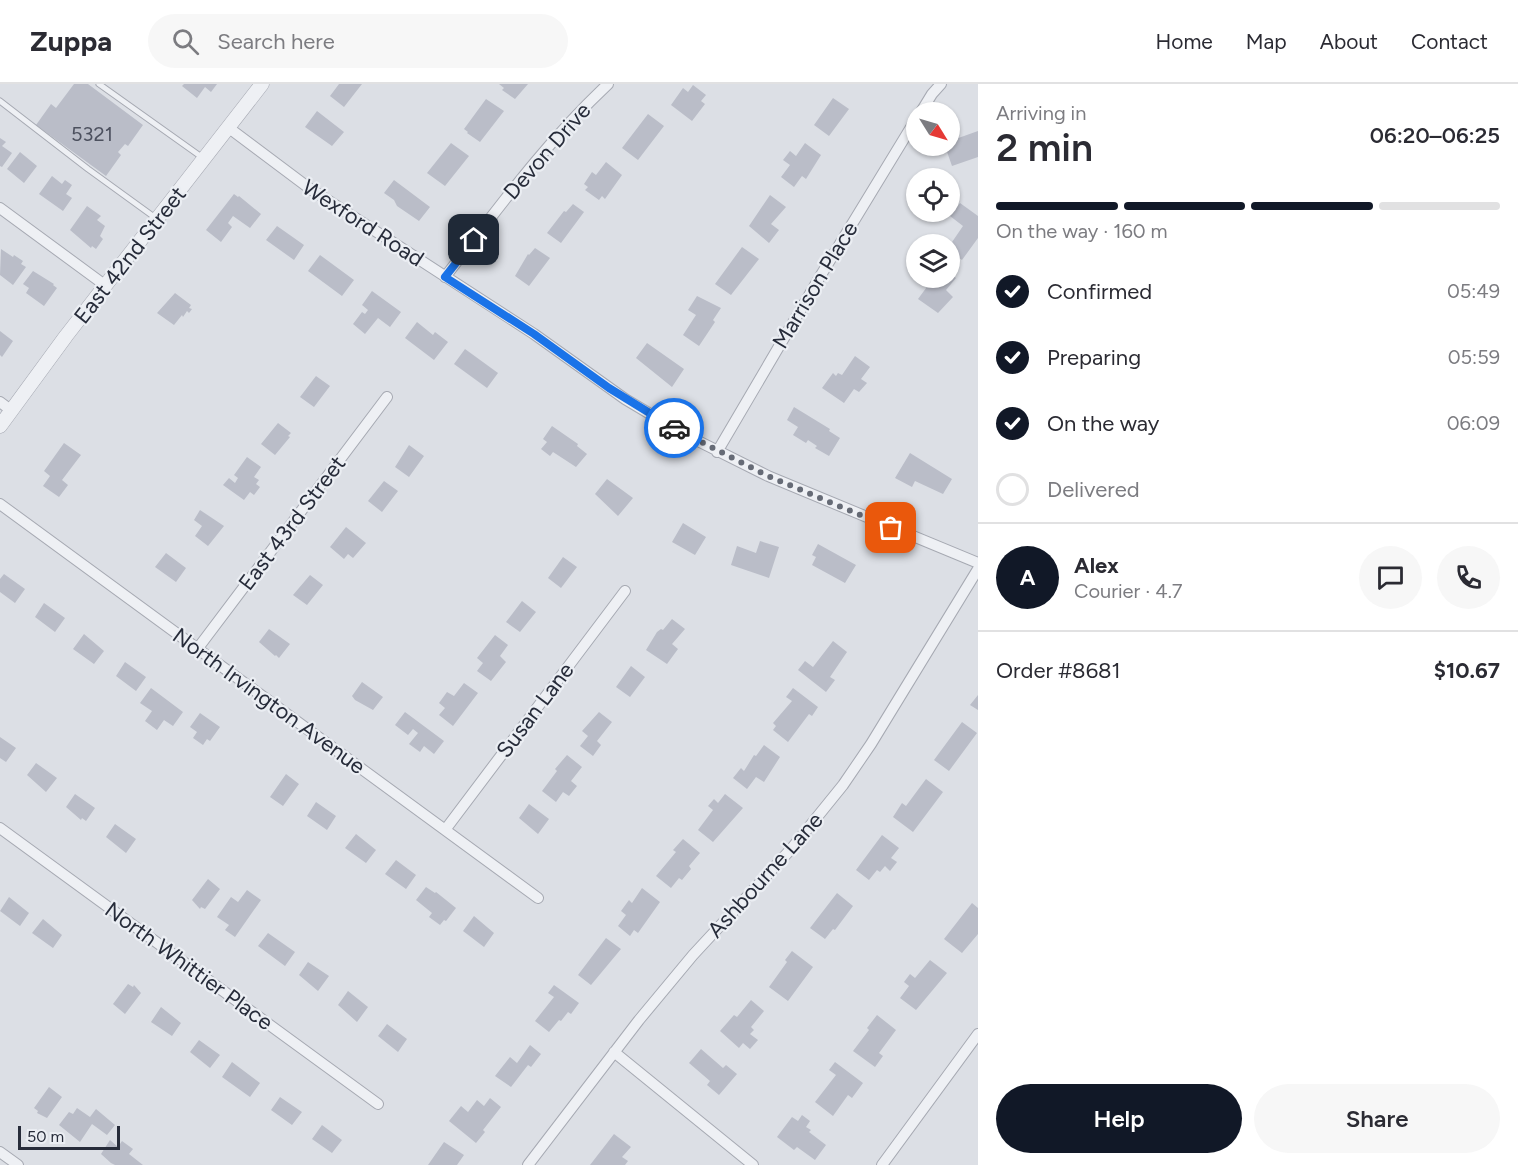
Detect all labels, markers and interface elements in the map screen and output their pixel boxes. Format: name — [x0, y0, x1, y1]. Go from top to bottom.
search box — [148, 14, 568, 68]
text: Zuppa — [30, 24, 112, 58]
icon: search — [169, 25, 202, 58]
text: Search here — [217, 28, 335, 55]
text: Home — [1156, 29, 1213, 54]
text: Map — [1246, 29, 1287, 54]
text: About — [1320, 29, 1378, 54]
text: Contact — [1411, 29, 1488, 54]
street label: Devon Drive — [498, 97, 596, 205]
text: Arriving in — [996, 101, 1086, 125]
north arrow — [906, 102, 960, 156]
map controls — [906, 102, 960, 288]
house number: 5321 — [71, 122, 113, 146]
text: 06:20–06:25 — [1370, 122, 1500, 149]
text: 2 min — [996, 124, 1093, 171]
button: locate — [906, 168, 960, 222]
street label: Wexford Road — [297, 174, 429, 272]
street label: East 42nd Street — [68, 181, 192, 329]
pin — [448, 214, 499, 265]
street label: Marrison Place — [767, 217, 863, 353]
text: On the way · 160 m — [996, 219, 1168, 243]
icon: home — [457, 223, 490, 256]
button: layers — [906, 234, 960, 288]
icon: check — [996, 275, 1029, 308]
text: Confirmed — [1047, 278, 1152, 305]
text: 05:49 — [1447, 279, 1500, 303]
icon: check — [996, 341, 1029, 374]
text: Preparing — [1047, 344, 1141, 371]
text: 05:59 — [1448, 345, 1500, 369]
courier — [644, 398, 704, 458]
icon: check — [996, 407, 1029, 440]
text: On the way — [1047, 410, 1159, 437]
text: 06:09 — [1447, 411, 1500, 435]
icon: car — [658, 412, 691, 445]
street label: East 43rd Street — [233, 450, 351, 596]
text: Delivered — [1047, 476, 1140, 503]
pin — [865, 502, 916, 553]
icon: bag — [874, 511, 907, 544]
button: chat — [1359, 546, 1422, 609]
button: phone — [1437, 546, 1500, 609]
text: Alex — [1074, 552, 1119, 579]
text: A — [1020, 564, 1035, 591]
text: Courier · 4.7 — [1074, 579, 1183, 603]
street label: North Irvington Avenue — [167, 622, 371, 780]
street label: Susan Lane — [491, 657, 579, 763]
text: Order #8681 — [996, 657, 1121, 684]
text: $10.67 — [1434, 657, 1500, 684]
street label: Ashbourne Lane — [702, 807, 828, 943]
street label: North Whittier Place — [100, 896, 278, 1036]
button: Help — [996, 1084, 1242, 1153]
button: Share — [1254, 1084, 1500, 1153]
scale bar — [18, 1123, 120, 1150]
text: 50 m — [27, 1127, 64, 1146]

